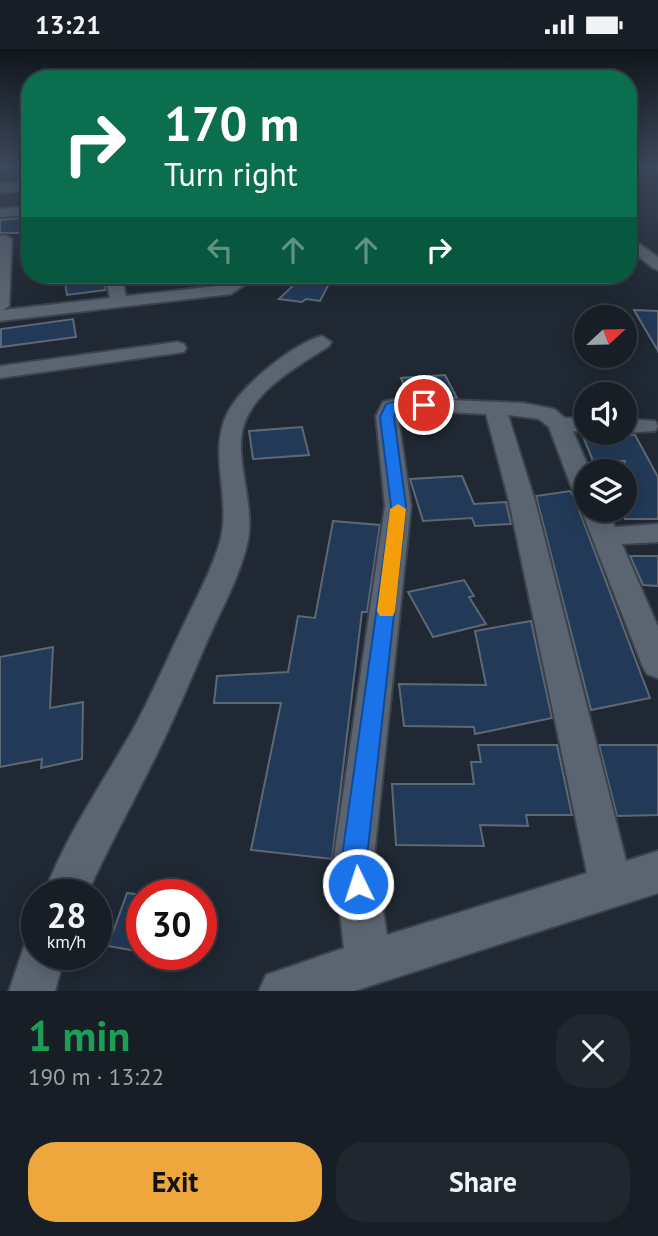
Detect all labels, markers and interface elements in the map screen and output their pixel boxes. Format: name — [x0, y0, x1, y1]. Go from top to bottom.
text: 13:21 — [35, 8, 101, 41]
text: 170 m — [164, 91, 299, 155]
icon: right — [49, 98, 140, 189]
text: Turn right — [164, 153, 298, 195]
icon: left — [201, 231, 239, 269]
icon: ahead — [274, 231, 312, 269]
icon: ahead — [347, 231, 385, 269]
icon: right — [420, 231, 458, 269]
north arrow — [574, 305, 637, 367]
map controls — [574, 305, 637, 522]
pin — [394, 375, 454, 435]
button: sound — [574, 382, 637, 445]
icon: arrive — [405, 386, 443, 424]
button: layers — [574, 459, 637, 522]
position arrow — [321, 847, 395, 921]
speed limit sign: 30 — [126, 879, 217, 970]
text: 28 — [47, 892, 86, 938]
text: km/h — [47, 930, 86, 953]
text: 1 min — [28, 1008, 130, 1063]
button: close — [556, 1014, 630, 1088]
text: 190 m · 13:22 — [28, 1062, 164, 1091]
button: Exit — [28, 1142, 322, 1222]
button: Share — [336, 1142, 630, 1222]

